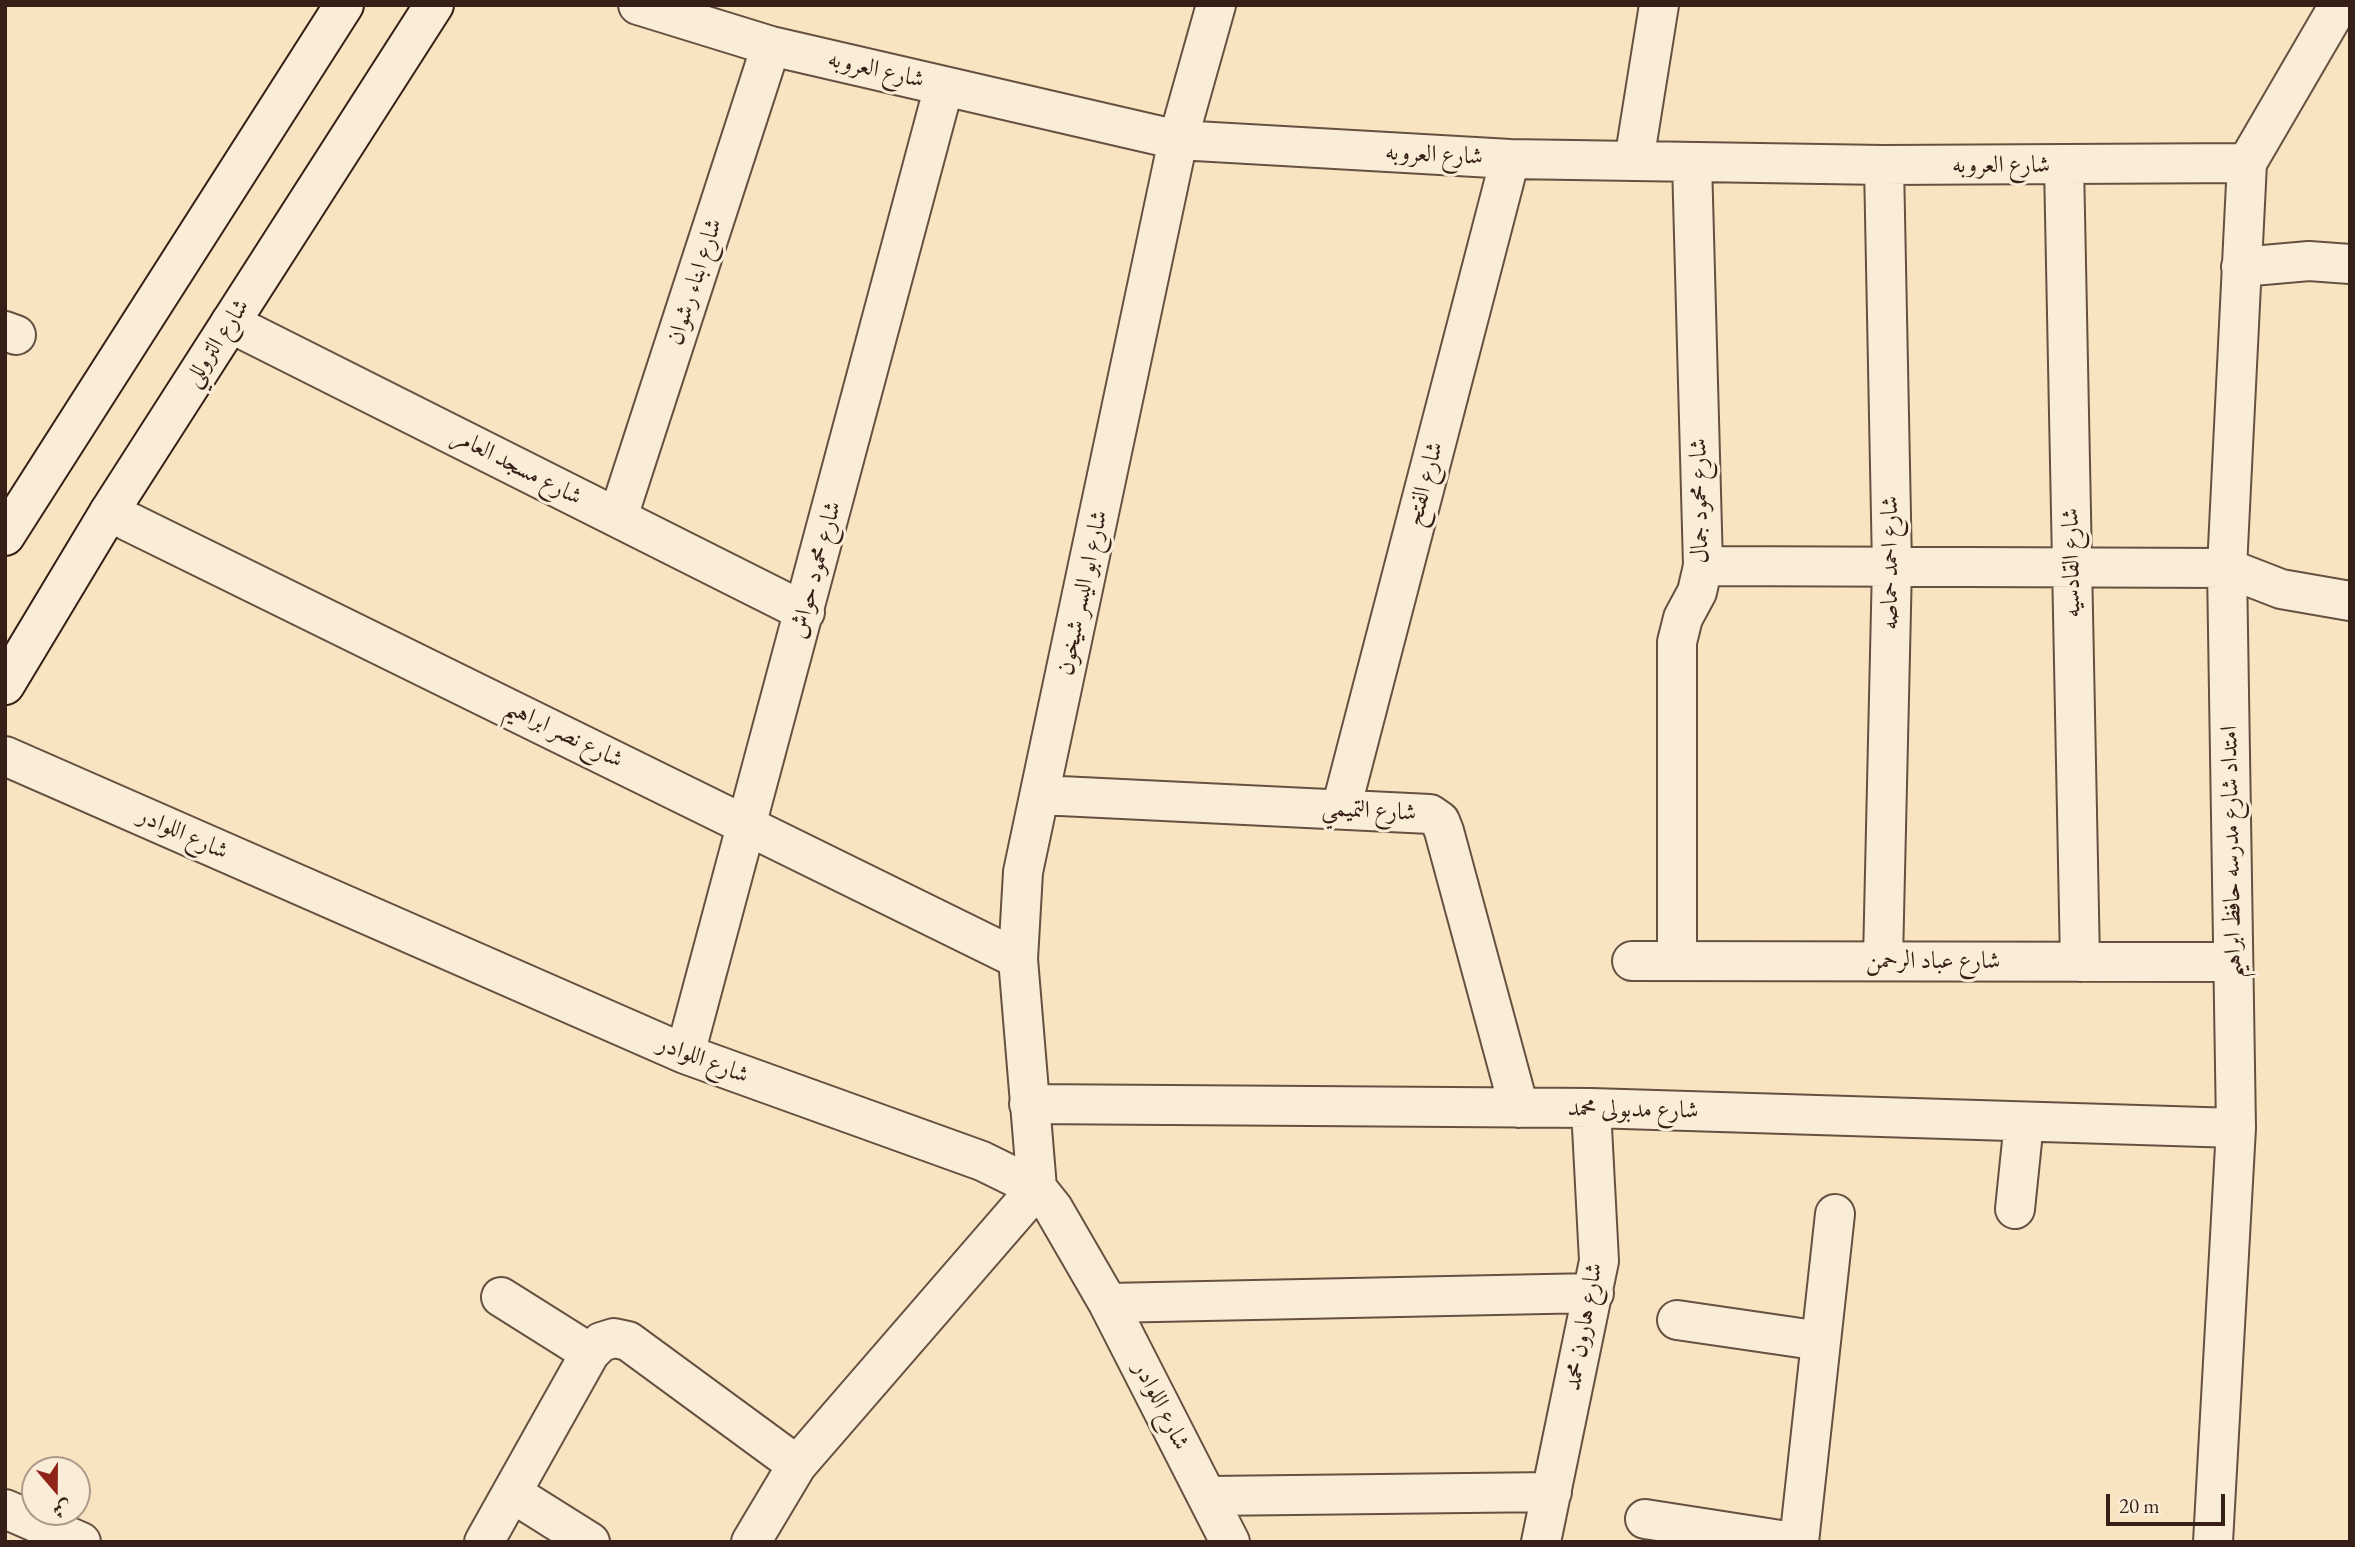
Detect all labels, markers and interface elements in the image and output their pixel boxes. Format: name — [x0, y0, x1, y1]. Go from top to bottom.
street label: شارع العروبه — [825, 45, 927, 95]
street label: شارع العروبه — [1384, 138, 1484, 172]
street label: شارع العروبه — [1952, 151, 2050, 179]
street label: شارع ابناء رشوان — [661, 215, 729, 349]
street label: شارع التروللي — [178, 294, 256, 392]
street label: شارع مسجد العامر — [447, 422, 587, 512]
street label: شارع محمود جمال — [1685, 438, 1715, 564]
street label: شارع الفتح — [1400, 439, 1450, 529]
street label: شارع احمد حماصه — [1876, 496, 1904, 630]
street label: شارع محمود حواش — [784, 498, 848, 642]
street label: شارع ابو اليسر شيخون — [1051, 508, 1115, 678]
street label: شارع القادسيه — [2057, 508, 2087, 618]
street label: شارع نصر ابراهيم — [500, 693, 628, 775]
street label: امتداد شارع مدرسه حافظ ابراهيم — [2215, 725, 2249, 979]
street label: شارع التميمي — [1321, 794, 1417, 828]
street label: شارع اللوادر — [134, 801, 232, 867]
street label: شارع عباد الرحمن — [1866, 947, 2000, 975]
street label: شارع اللوادر — [653, 1029, 753, 1091]
street label: شارع مدبولى محمد — [1567, 1094, 1699, 1126]
street label: شارع هارون محمد — [1559, 1261, 1609, 1393]
street label: شارع اللوادر — [1127, 1357, 1195, 1455]
north arrow — [21, 1456, 91, 1526]
scale bar — [2110, 1480, 2229, 1524]
text: 20 m — [2119, 1492, 2160, 1519]
text: ش — [50, 1494, 76, 1524]

